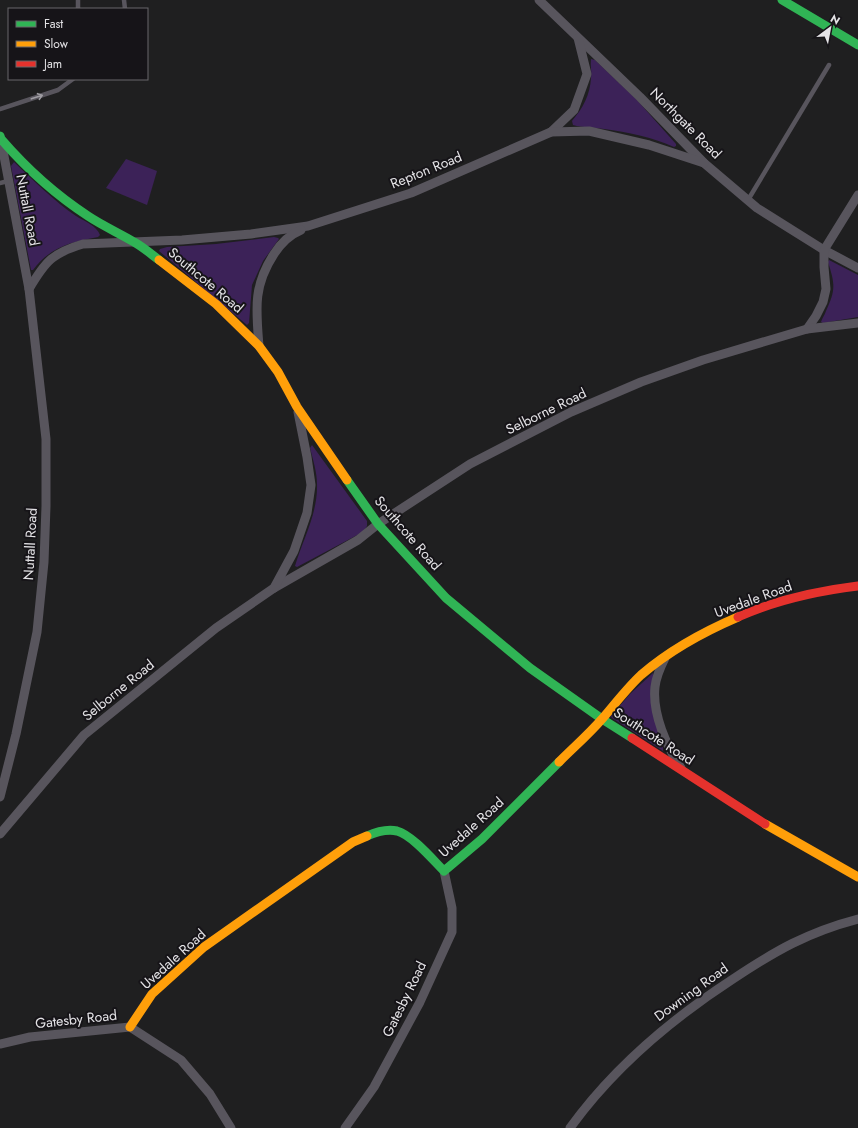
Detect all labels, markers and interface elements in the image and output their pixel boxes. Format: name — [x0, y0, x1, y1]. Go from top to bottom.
legend — [8, 8, 148, 80]
north arrow — [810, 8, 850, 48]
text: N — [827, 10, 843, 29]
text: Fast — [44, 15, 63, 33]
text: Slow — [44, 35, 69, 53]
text: Jam — [42, 55, 62, 73]
street label: Northgate Road — [646, 83, 726, 163]
one-way arrow — [31, 92, 43, 100]
street label: Repton Road — [387, 147, 465, 193]
street label: Nuttall Road — [11, 173, 45, 247]
street label: Southcote Road — [164, 243, 248, 317]
street label: Selborne Road — [502, 383, 590, 439]
street label: Southcote Road — [370, 491, 446, 575]
street label: Nuttall Road — [18, 507, 42, 581]
street label: Uvedale Road — [711, 576, 795, 622]
street label: Selborne Road — [78, 655, 158, 725]
street label: Southcote Road — [610, 702, 698, 770]
street label: Uvedale Road — [434, 792, 508, 862]
street label: Uvedale Road — [136, 924, 210, 994]
street label: Gatesby Road — [377, 958, 431, 1040]
street label: Downing Road — [650, 958, 732, 1026]
street label: Gatesby Road — [34, 1005, 118, 1033]

